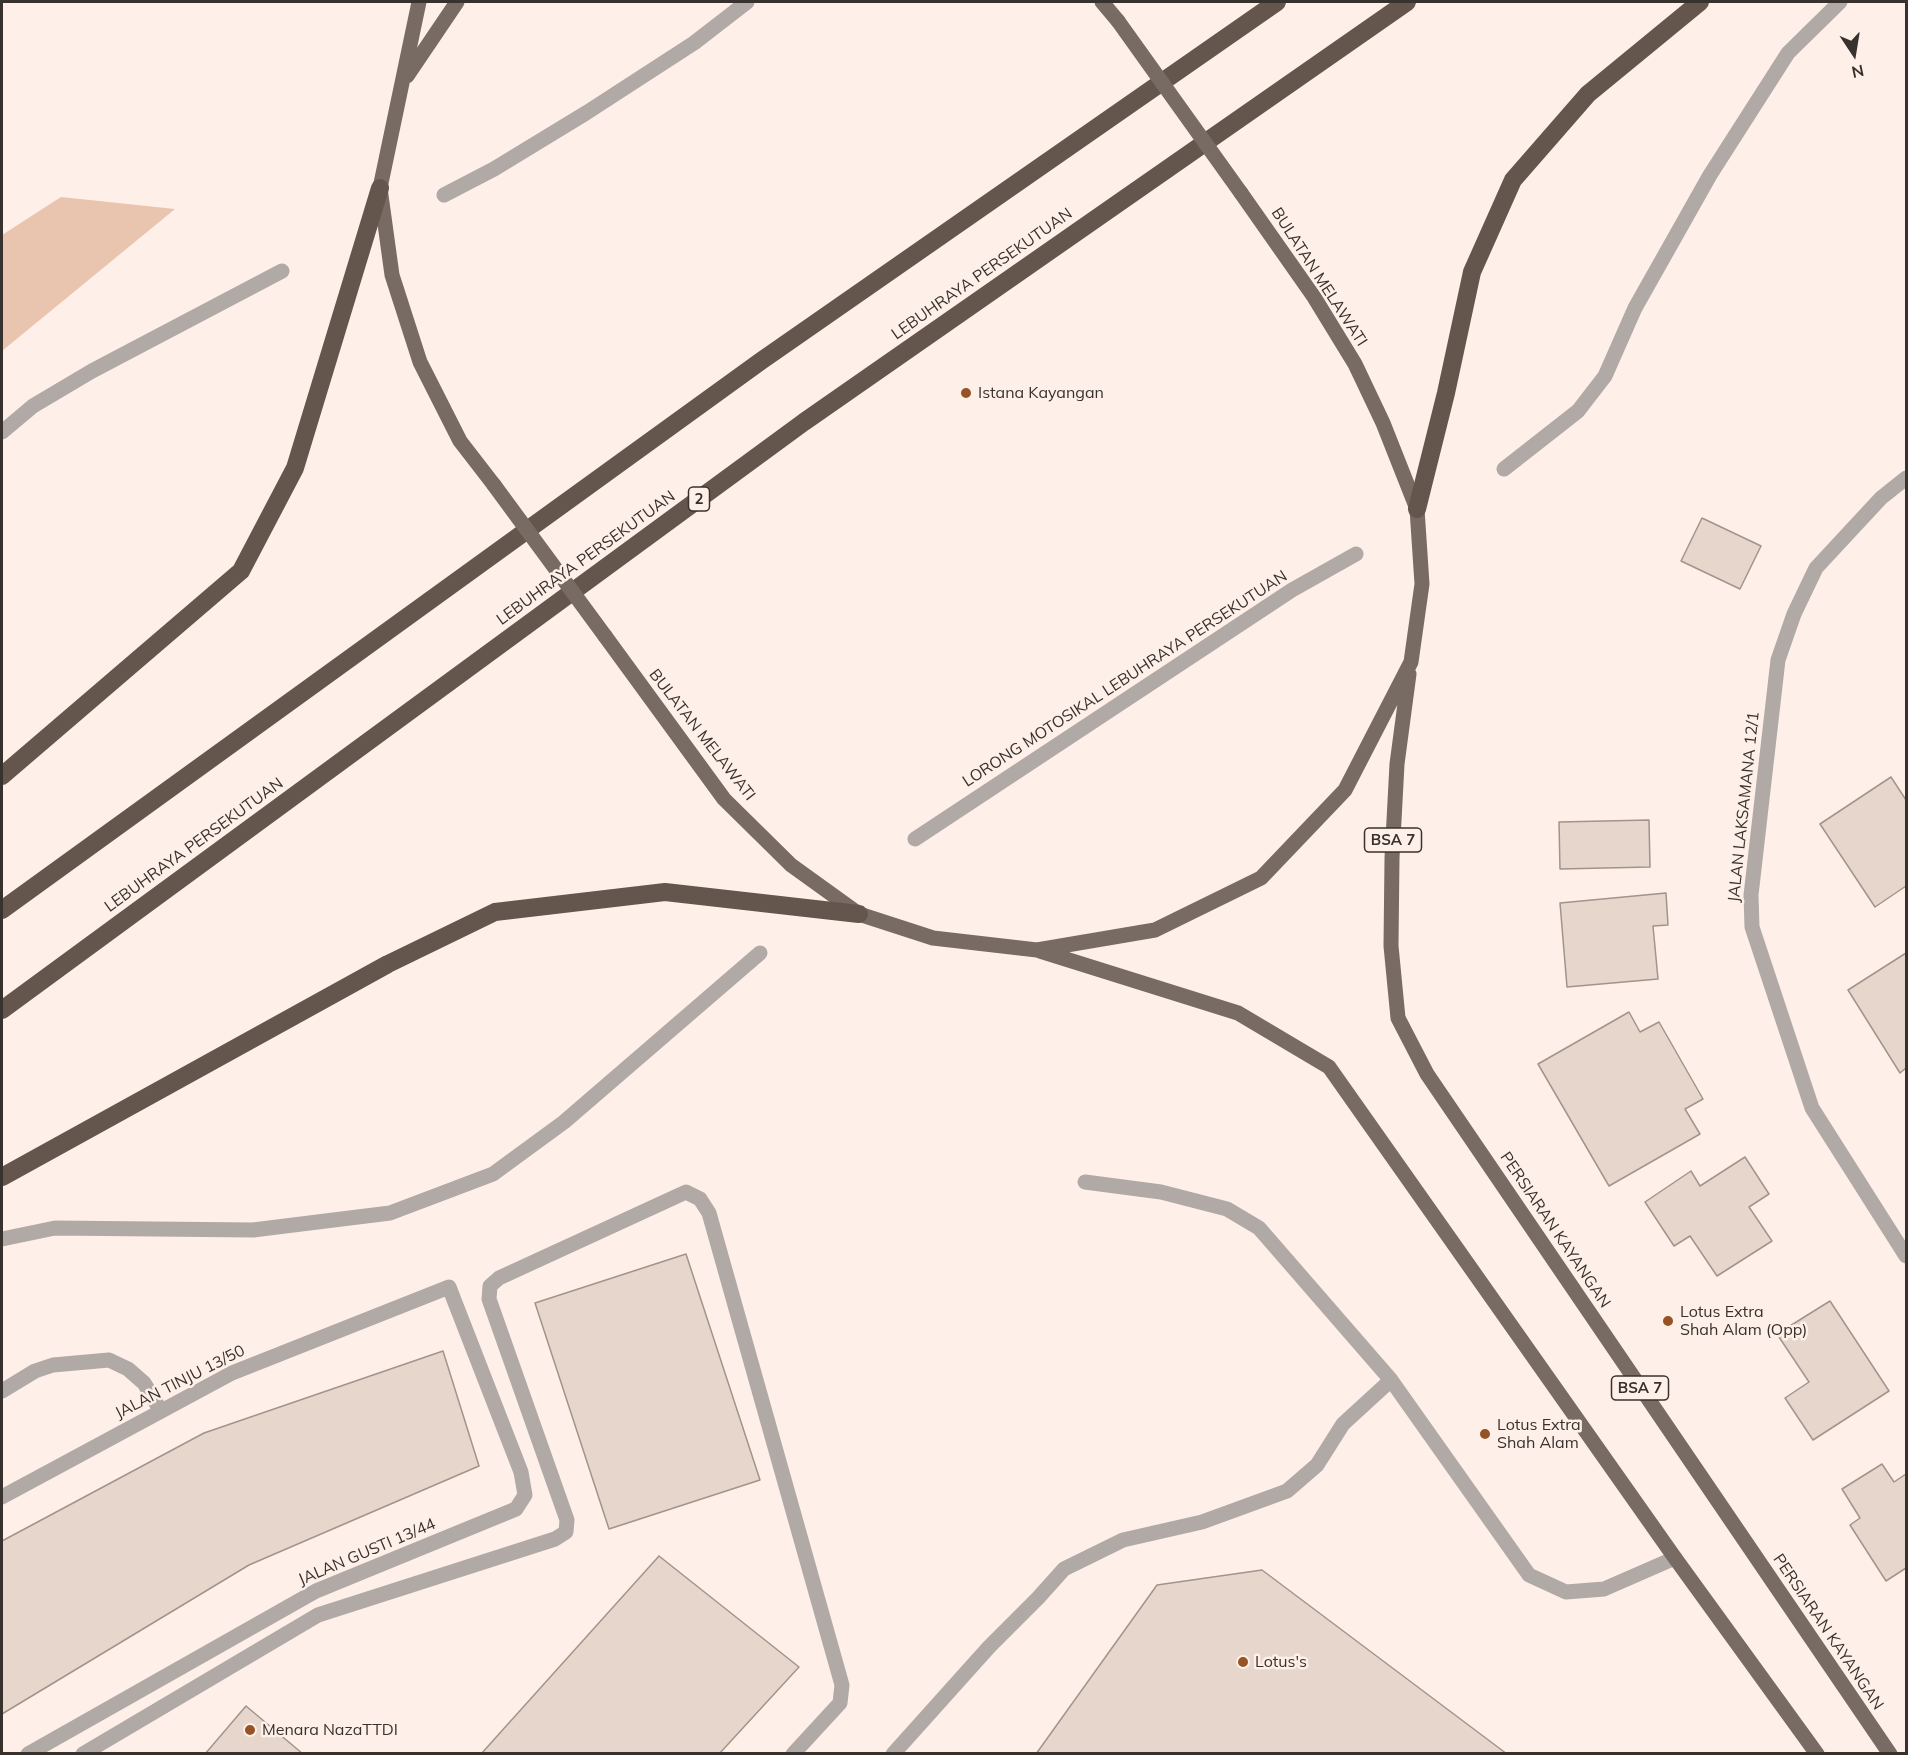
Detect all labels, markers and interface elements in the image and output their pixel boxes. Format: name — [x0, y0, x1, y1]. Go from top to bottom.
north arrow — [1824, 24, 1884, 84]
text: N — [1850, 61, 1866, 83]
street label: LEBUHRAYA PERSEKUTUAN — [888, 204, 1076, 344]
street label: BULATAN MELAWATI — [1267, 204, 1371, 350]
place label: Istana Kayangan — [978, 383, 1104, 403]
marker: Istana Kayangan — [959, 386, 973, 400]
street label: LEBUHRAYA PERSEKUTUAN — [493, 487, 679, 629]
road number: 2 — [688, 487, 710, 511]
street label: LORONG MOTOSIKAL LEBUHRAYA PERSEKUTUAN — [959, 567, 1291, 791]
street label: BULATAN MELAWATI — [645, 665, 759, 805]
street label: JALAN LAKSAMANA 12/1 — [1724, 711, 1764, 903]
street label: LEBUHRAYA PERSEKUTUAN — [101, 774, 287, 916]
road number: BSA 7 — [1364, 828, 1422, 852]
street label: PERSIARAN KAYANGAN — [1496, 1148, 1614, 1312]
place label: Lotus Extra Shah Alam (Opp) — [1680, 1302, 1807, 1340]
marker: Lotus Extra Shah Alam (Opp) — [1661, 1314, 1675, 1328]
street label: JALAN TINJU 13/50 — [112, 1341, 248, 1423]
road number: BSA 7 — [1612, 1376, 1668, 1400]
place label: Lotus Extra Shah Alam — [1497, 1415, 1581, 1453]
marker: Lotus Extra Shah Alam — [1478, 1427, 1492, 1441]
street label: JALAN GUSTI 13/44 — [295, 1514, 439, 1590]
street label: PERSIARAN KAYANGAN — [1769, 1550, 1887, 1714]
place label: Lotus's — [1255, 1652, 1307, 1672]
marker: Lotus's — [1236, 1655, 1250, 1669]
place label: Menara NazaTTDI — [262, 1720, 398, 1740]
marker: Menara NazaTTDI — [243, 1723, 257, 1737]

